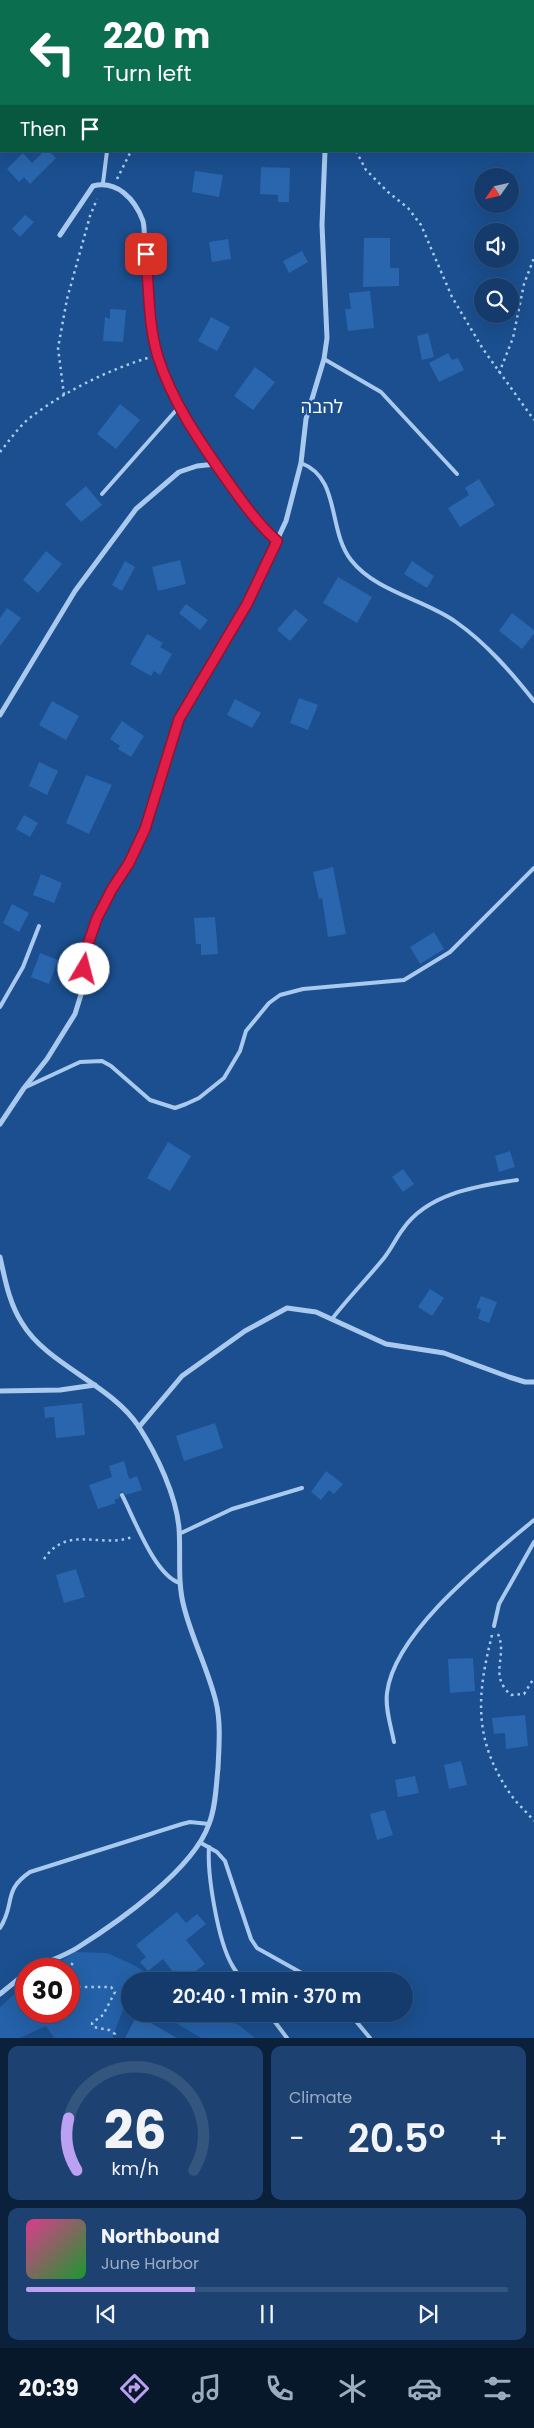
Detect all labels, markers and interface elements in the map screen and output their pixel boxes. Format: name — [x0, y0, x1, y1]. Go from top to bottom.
text: 220 m — [103, 11, 210, 60]
icon: left — [20, 20, 85, 85]
text: Turn left — [103, 58, 191, 89]
icon: arrive — [76, 115, 104, 143]
text: Then — [20, 116, 66, 143]
north arrow — [474, 168, 519, 212]
map controls — [474, 168, 519, 323]
button: sound — [474, 223, 519, 268]
pin — [125, 233, 167, 275]
icon: arrive — [132, 240, 160, 268]
button: search — [474, 278, 519, 323]
district label: להבה — [301, 394, 343, 419]
position arrow — [57, 942, 109, 994]
speed limit sign: 30 — [15, 1958, 80, 2023]
text: 20:40 · 1 min · 370 m — [172, 1983, 362, 2010]
text: Climate — [289, 2086, 352, 2109]
text: 26 — [104, 2094, 167, 2167]
text: 20.5° — [348, 2112, 445, 2165]
text: − — [289, 2119, 304, 2158]
text: + — [489, 2119, 508, 2158]
text: km/h — [112, 2156, 159, 2181]
text: Northbound — [101, 2223, 220, 2250]
text: June Harbor — [101, 2252, 199, 2275]
icon: previous — [92, 2300, 120, 2328]
icon: pause — [253, 2300, 281, 2328]
icon: next — [414, 2300, 442, 2328]
icon: directions — [117, 2371, 152, 2406]
icon: music — [189, 2371, 224, 2406]
icon: phone — [262, 2371, 297, 2406]
icon: climate — [335, 2371, 370, 2406]
icon: car — [407, 2371, 442, 2406]
icon: filters — [480, 2371, 515, 2406]
text: 20:39 — [19, 2373, 79, 2404]

